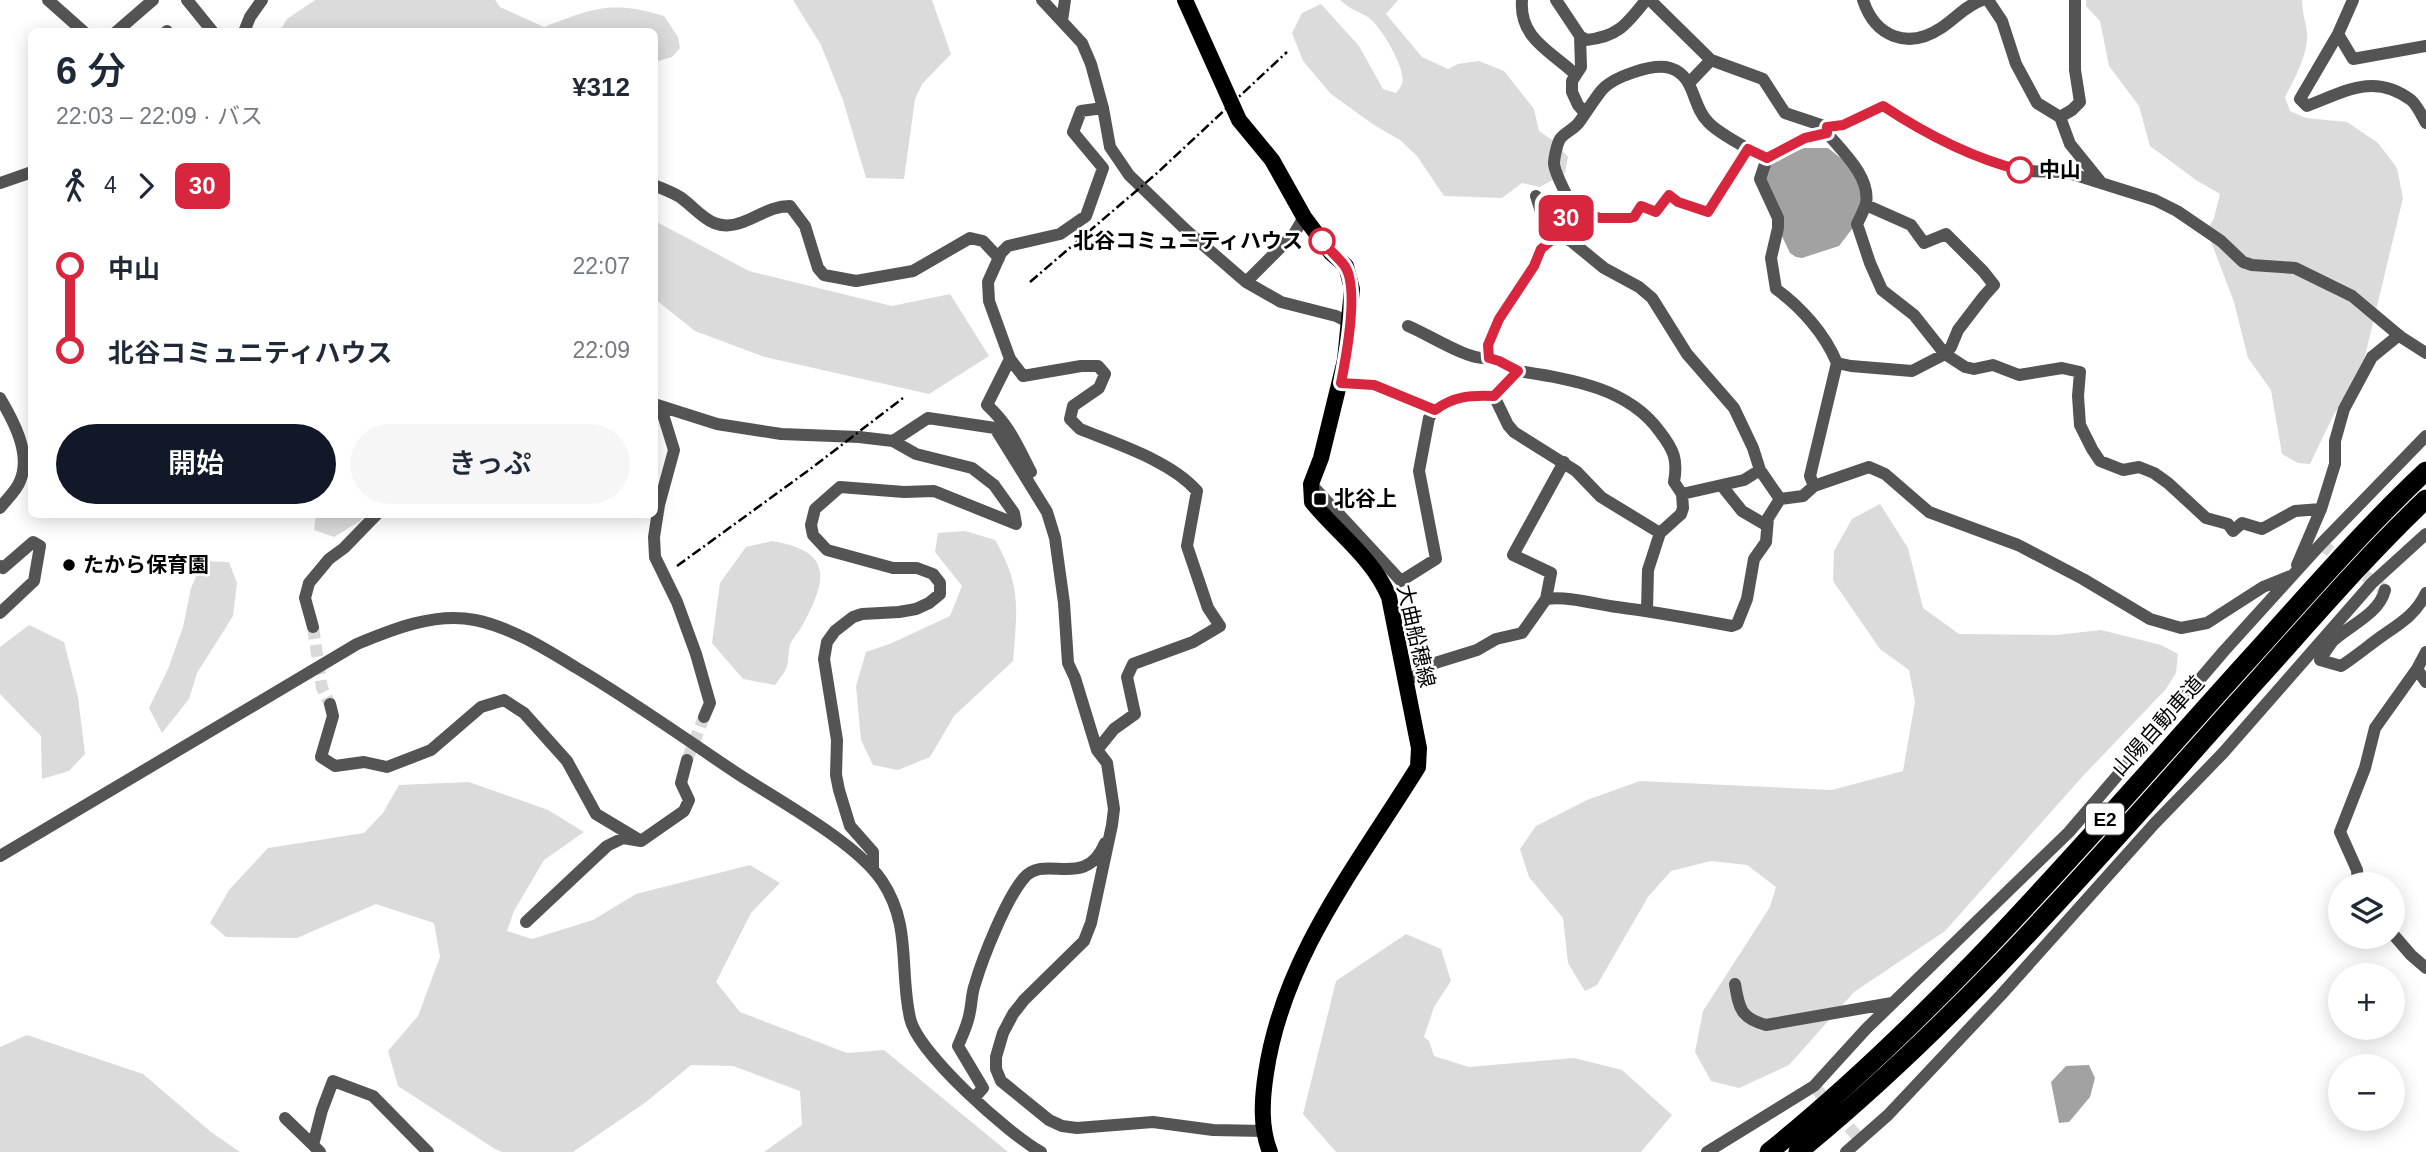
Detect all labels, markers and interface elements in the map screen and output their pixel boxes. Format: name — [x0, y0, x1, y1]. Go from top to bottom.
text: 6 分 — [56, 50, 126, 92]
text: ¥312 — [572, 72, 630, 102]
text: 22:03 – 22:09 · バス — [56, 103, 263, 129]
marker: 中山 — [2007, 157, 2033, 183]
place label: 中山 — [2039, 158, 2081, 181]
icon: walk — [56, 167, 94, 205]
icon: forward — [127, 167, 165, 205]
text: 4 — [104, 172, 117, 198]
text: 30 — [189, 172, 216, 199]
line badge: 30 — [1534, 195, 1598, 241]
text: 30 — [1553, 204, 1579, 231]
marker: 北谷コミュニティハウス — [1309, 228, 1335, 254]
place label: 北谷コミュニティハウス — [1073, 229, 1303, 252]
text: 22:07 — [572, 253, 630, 279]
text: 中山 — [108, 254, 160, 284]
text: 22:09 — [572, 337, 630, 363]
text: 北谷コミュニティハウス — [108, 338, 392, 368]
button: 開始 — [56, 424, 336, 504]
button: きっぷ — [350, 424, 630, 504]
place label: 北谷上 — [1334, 487, 1397, 510]
marker: 北谷上 — [1312, 491, 1328, 507]
place label: たから保育園 — [83, 553, 209, 576]
marker: たから保育園 — [61, 557, 77, 573]
street label: 大曲船穂線 — [1393, 582, 1440, 690]
street label: 山陽自動車道 — [2107, 671, 2208, 780]
road number: E2 — [2086, 804, 2124, 834]
map controls — [2328, 872, 2405, 1131]
button: layers — [2328, 872, 2405, 949]
button: + — [2328, 963, 2405, 1040]
button: − — [2328, 1054, 2405, 1131]

